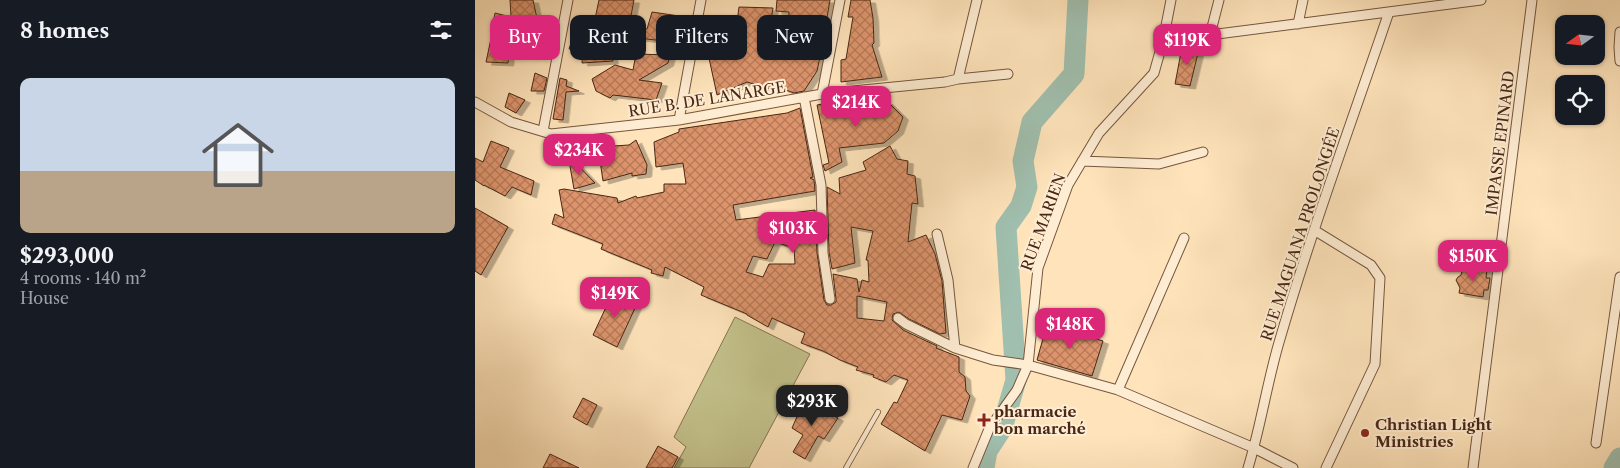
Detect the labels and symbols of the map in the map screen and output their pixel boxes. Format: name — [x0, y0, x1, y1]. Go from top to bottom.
north arrow — [1555, 15, 1605, 65]
pin: $119K — [1152, 23, 1222, 66]
street label: IMPASSE EPINARD — [1482, 70, 1518, 216]
street label: RUE B. DE LANARGE — [627, 77, 787, 121]
pin: $214K — [821, 86, 891, 128]
street label: RUE MAGUANA PROLONGÉE — [1256, 125, 1344, 343]
pin: $234K — [544, 134, 614, 176]
street label: RUE MARIEN — [1017, 171, 1069, 273]
pin: $103K — [758, 212, 828, 254]
pin: $150K — [1438, 240, 1508, 282]
pin: $149K — [580, 276, 650, 319]
pin: $148K — [1035, 308, 1105, 350]
pin: $293K — [777, 384, 847, 427]
place label: pharmacie bon marché — [993, 402, 1086, 438]
marker: pharmacie bon marché — [978, 414, 990, 426]
place label: Christian Light Ministries — [1375, 415, 1492, 451]
marker: Christian Light Ministries — [1359, 427, 1371, 439]

